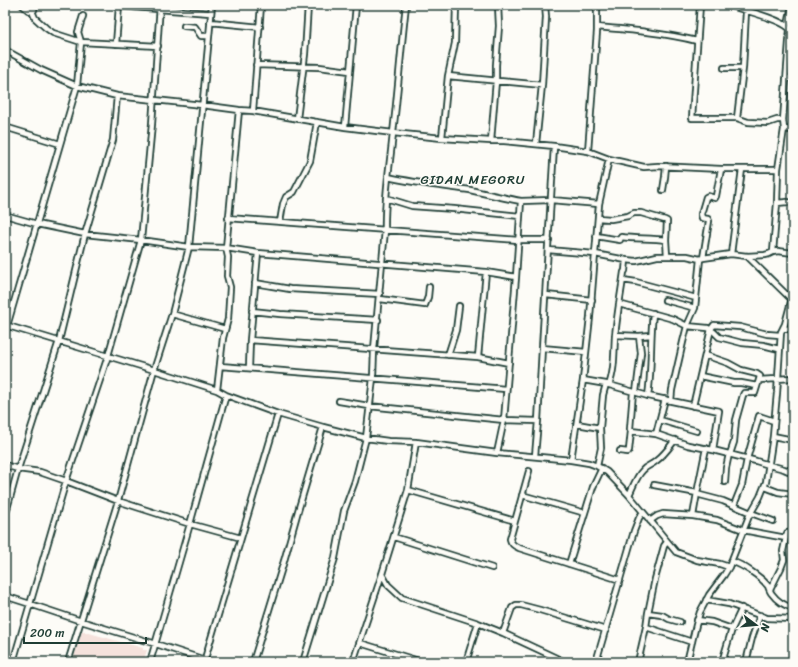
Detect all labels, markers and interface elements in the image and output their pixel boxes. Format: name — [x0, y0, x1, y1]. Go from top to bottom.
district label: GIDAN MEGORU — [421, 168, 525, 191]
north arrow — [736, 605, 776, 645]
scale bar — [24, 619, 146, 645]
text: N — [755, 620, 776, 634]
text: 200 m — [30, 622, 64, 644]

